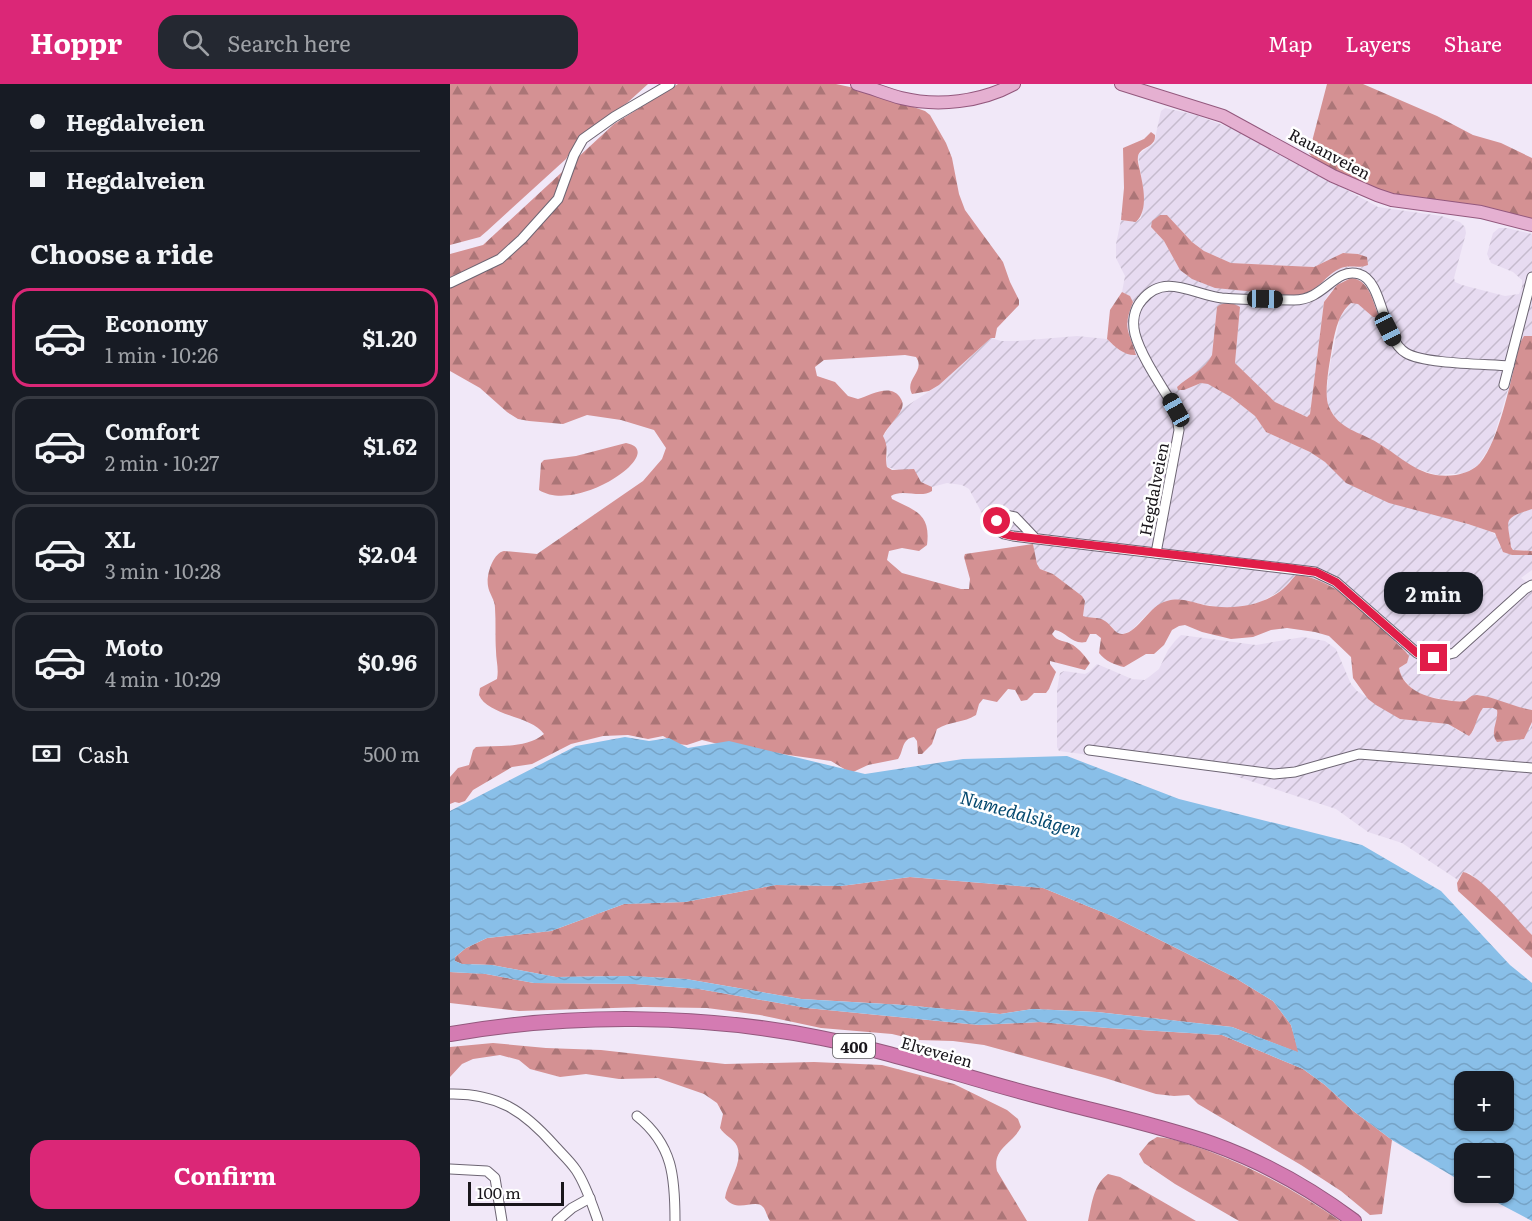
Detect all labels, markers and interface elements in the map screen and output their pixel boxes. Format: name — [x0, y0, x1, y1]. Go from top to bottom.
search box — [158, 15, 578, 69]
text: Hoppr — [30, 21, 122, 63]
icon: search — [179, 26, 212, 59]
text: Search here — [227, 26, 351, 59]
text: Map — [1268, 27, 1313, 58]
text: Layers — [1346, 27, 1411, 58]
text: Share — [1444, 27, 1502, 58]
text: Hegdalveien — [66, 105, 205, 138]
street label: Rauanveien — [1285, 121, 1376, 185]
text: Hegdalveien — [66, 163, 205, 196]
text: Choose a ride — [30, 232, 213, 272]
car — [1247, 290, 1283, 308]
text: Economy — [105, 306, 208, 339]
car — [1372, 309, 1404, 349]
icon: car — [33, 311, 87, 365]
text: $1.20 — [362, 321, 417, 354]
text: 1 min · 10:26 — [105, 339, 218, 369]
car — [1159, 390, 1193, 430]
text: Comfort — [105, 414, 200, 447]
icon: car — [33, 419, 87, 473]
text: $1.62 — [363, 429, 417, 462]
street label: Hegdalveien — [1132, 440, 1174, 538]
text: 2 min · 10:27 — [105, 447, 219, 477]
route start — [983, 507, 1010, 534]
text: XL — [105, 522, 136, 555]
icon: car — [33, 527, 87, 581]
text: $2.04 — [358, 537, 417, 570]
text: 3 min · 10:28 — [105, 555, 221, 585]
callout: 2 min — [1384, 571, 1484, 613]
text: 2 min — [1406, 578, 1461, 608]
text: Moto — [105, 630, 163, 663]
icon: car — [33, 635, 87, 689]
route end — [1420, 644, 1447, 671]
text: $0.96 — [358, 645, 417, 678]
text: 4 min · 10:29 — [105, 663, 221, 693]
icon: cash — [30, 737, 63, 770]
text: Cash — [78, 737, 129, 770]
text: 500 m — [363, 738, 420, 768]
water label: Numedalslågen — [957, 783, 1085, 843]
street label: Elveveien — [898, 1029, 976, 1073]
road number: 400 — [833, 1034, 875, 1058]
map controls — [1454, 1071, 1514, 1203]
button: + — [1454, 1071, 1514, 1131]
button: Confirm — [30, 1140, 420, 1209]
button: − — [1454, 1143, 1514, 1203]
scale bar — [468, 1179, 564, 1206]
text: 100 m — [477, 1180, 521, 1204]

